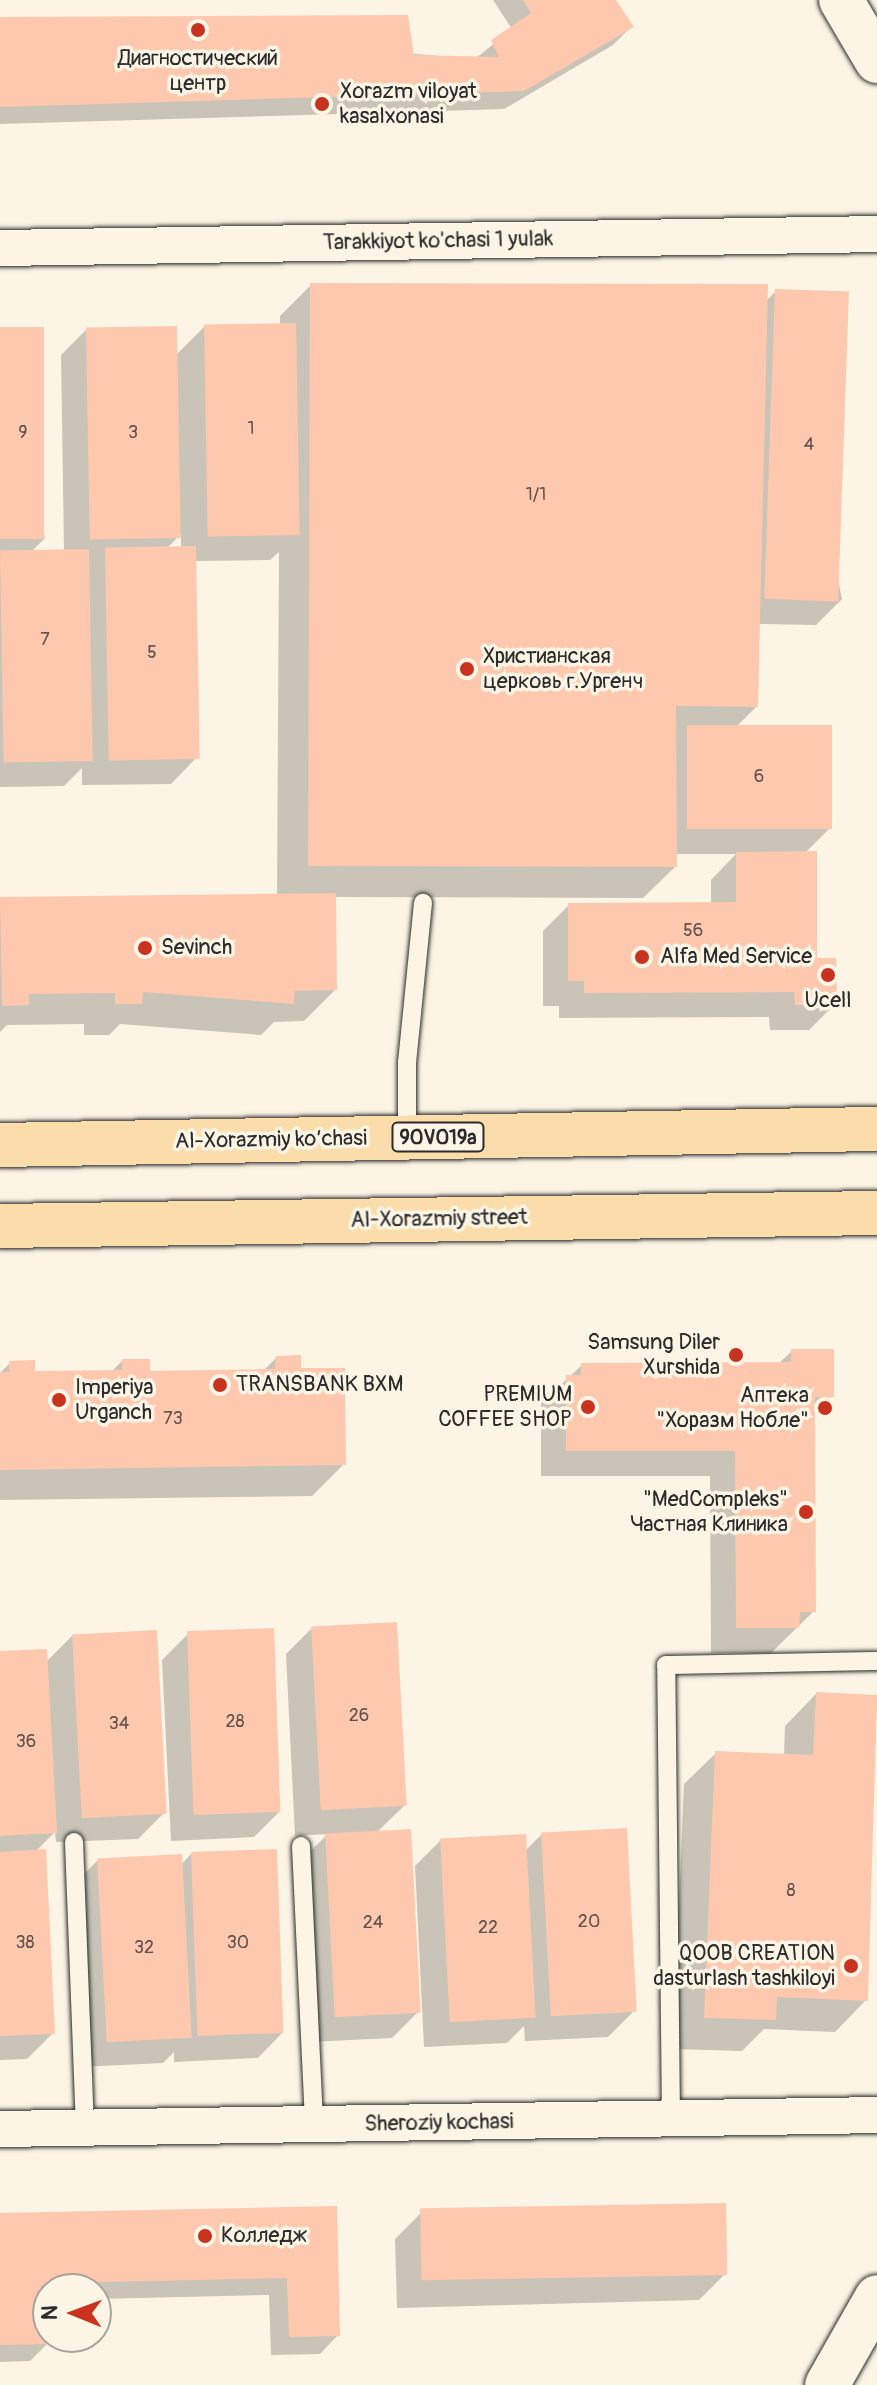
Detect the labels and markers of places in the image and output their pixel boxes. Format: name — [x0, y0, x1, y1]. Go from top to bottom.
marker: Диагностический центр — [187, 19, 209, 41]
place label: Диагностический центр — [118, 45, 278, 96]
place label: Xorazm viloyat kasalxonasi — [340, 78, 477, 130]
marker: Xorazm viloyat kasalxonasi — [311, 93, 333, 115]
place label: Христианская церковь г.Ургенч — [483, 643, 643, 694]
marker: Христианская церковь г.Ургенч — [458, 660, 476, 678]
place label: Sevinch — [161, 935, 232, 961]
marker: Sevinch — [136, 939, 154, 957]
place label: Alfa Med Service — [660, 944, 812, 970]
marker: Alfa Med Service — [631, 946, 653, 968]
marker: Ucell — [819, 966, 837, 984]
place label: Ucell — [804, 988, 852, 1014]
place label: Samsung Diler Xurshida — [587, 1329, 720, 1380]
marker: Samsung Diler Xurshida — [727, 1346, 745, 1364]
place label: TRANSBANK BXM — [236, 1372, 403, 1398]
place label: Imperiya Urganch — [75, 1374, 153, 1426]
marker: TRANSBANK BXM — [211, 1376, 229, 1394]
place label: PREMIUM COFFEE SHOP — [438, 1381, 572, 1432]
place label: Аптека "Хоразм Нобле" — [656, 1382, 809, 1434]
marker: Imperiya Urganch — [50, 1391, 68, 1409]
marker: PREMIUM COFFEE SHOP — [579, 1398, 597, 1416]
marker: Аптека "Хоразм Нобле" — [816, 1399, 834, 1417]
place label: "MedCompleks" Частная Клиника — [630, 1486, 788, 1538]
marker: "MedCompleks" Частная Клиника — [795, 1501, 817, 1523]
place label: QOOB CREATION dasturlash tashkiloyi — [653, 1940, 835, 1992]
marker: QOOB CREATION dasturlash tashkiloyi — [842, 1957, 860, 1975]
place label: Колледж — [221, 2223, 307, 2249]
marker: Колледж — [196, 2227, 214, 2245]

